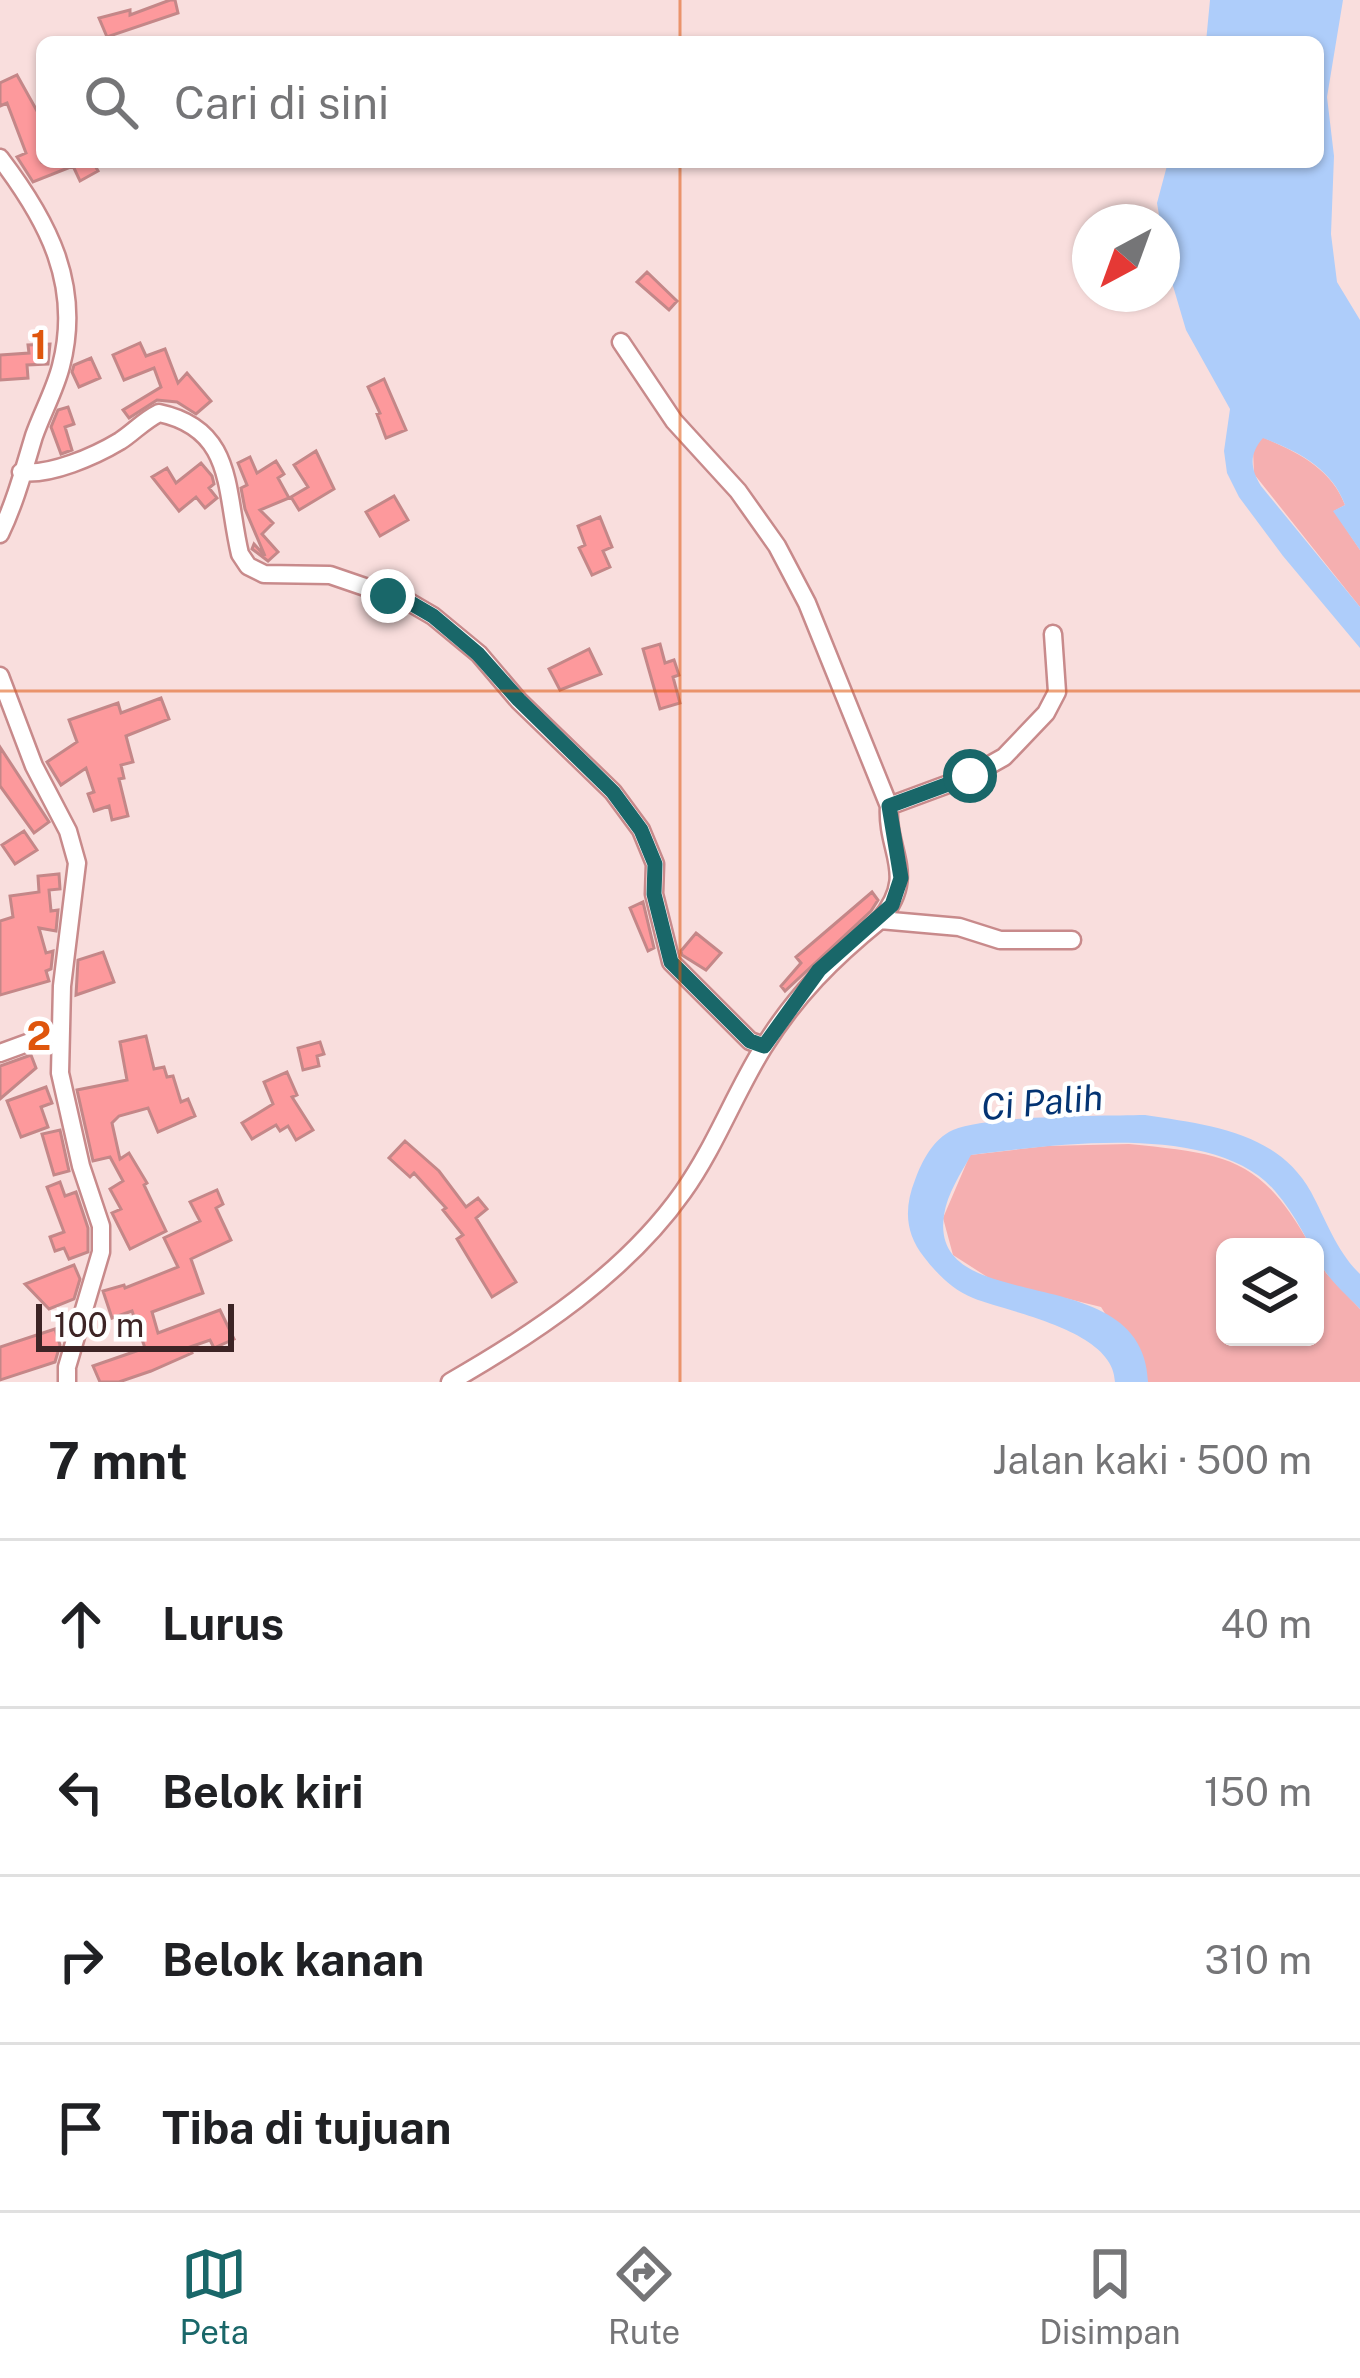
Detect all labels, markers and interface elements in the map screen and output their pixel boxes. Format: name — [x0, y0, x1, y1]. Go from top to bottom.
search box — [36, 36, 1324, 168]
icon: search — [78, 69, 144, 135]
text: Cari di sini — [174, 76, 389, 129]
north arrow — [1072, 204, 1180, 312]
text: 1 — [31, 322, 47, 368]
route end — [361, 569, 415, 623]
route start — [943, 749, 997, 803]
text: 2 — [27, 1013, 51, 1059]
water label: Ci Palih — [979, 1076, 1105, 1128]
map controls — [1216, 1238, 1324, 1346]
button: layers — [1216, 1238, 1324, 1346]
scale bar — [36, 1298, 234, 1351]
text: 100 m — [54, 1306, 144, 1344]
text: 7 mnt — [48, 1431, 188, 1490]
text: Jalan kaki · 500 m — [992, 1437, 1312, 1483]
icon: ahead — [48, 1591, 114, 1657]
text: Lurus — [162, 1597, 284, 1650]
text: 40 m — [1220, 1601, 1312, 1647]
icon: left — [48, 1759, 114, 1825]
text: Belok kiri — [162, 1765, 363, 1818]
text: 150 m — [1204, 1769, 1312, 1815]
icon: right — [48, 1927, 114, 1993]
text: Belok kanan — [162, 1933, 424, 1986]
text: 310 m — [1204, 1937, 1312, 1983]
icon: arrive — [48, 2095, 114, 2161]
text: Tiba di tujuan — [162, 2101, 451, 2154]
tab: Peta — [179, 2241, 249, 2351]
tab: Rute — [608, 2241, 680, 2351]
tab: Disimpan — [1039, 2241, 1181, 2351]

